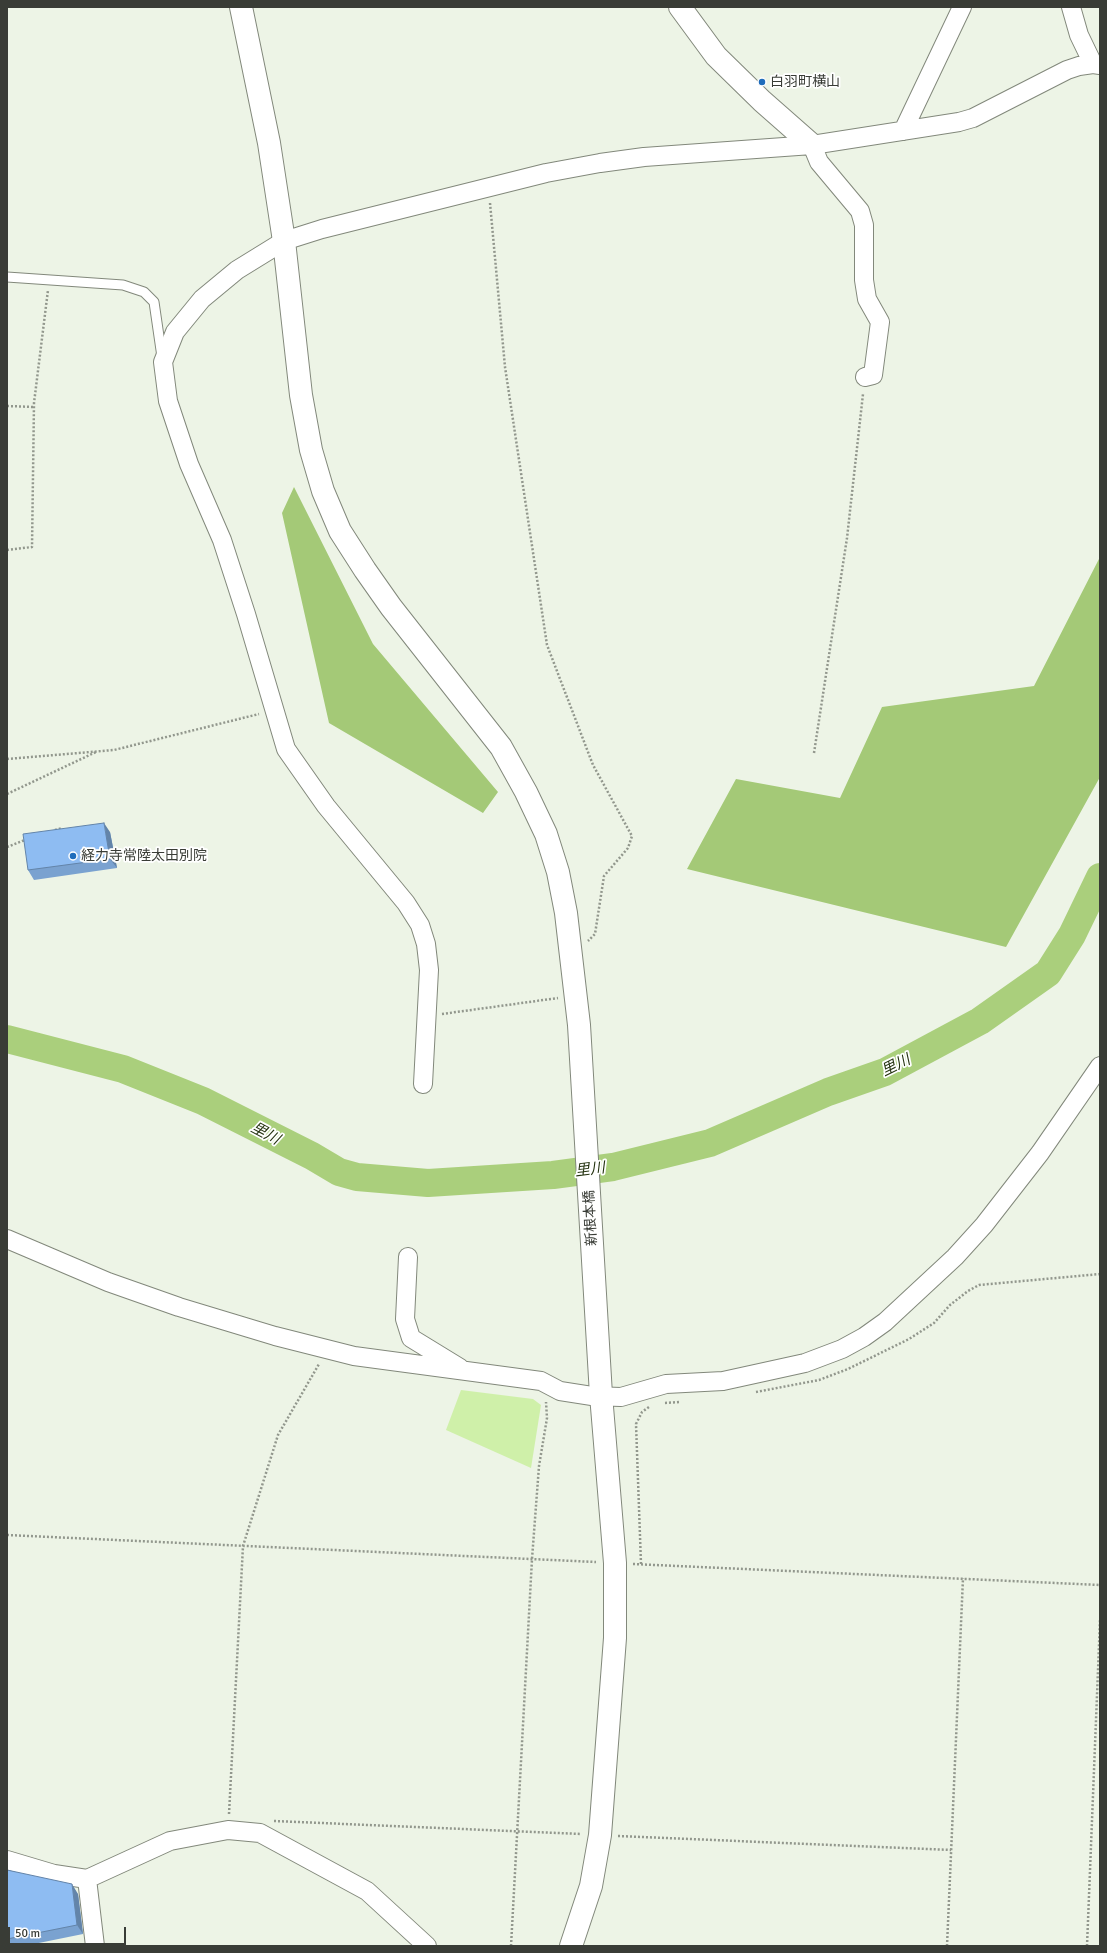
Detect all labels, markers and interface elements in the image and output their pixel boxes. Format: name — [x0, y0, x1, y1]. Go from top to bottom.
place label: 白羽町横山 — [770, 74, 840, 90]
marker: 白羽町横山 — [757, 77, 767, 87]
place label: 経力寺常陸太田別院 — [81, 848, 207, 864]
marker: 経力寺常陸太田別院 — [68, 851, 78, 861]
water label: 里川 — [879, 1051, 913, 1081]
water label: 里川 — [248, 1119, 282, 1149]
water label: 里川 — [574, 1159, 606, 1181]
street label: 新根本橋 — [581, 1190, 601, 1246]
scale bar — [10, 1919, 128, 1945]
text: 50 m — [15, 1926, 40, 1941]

